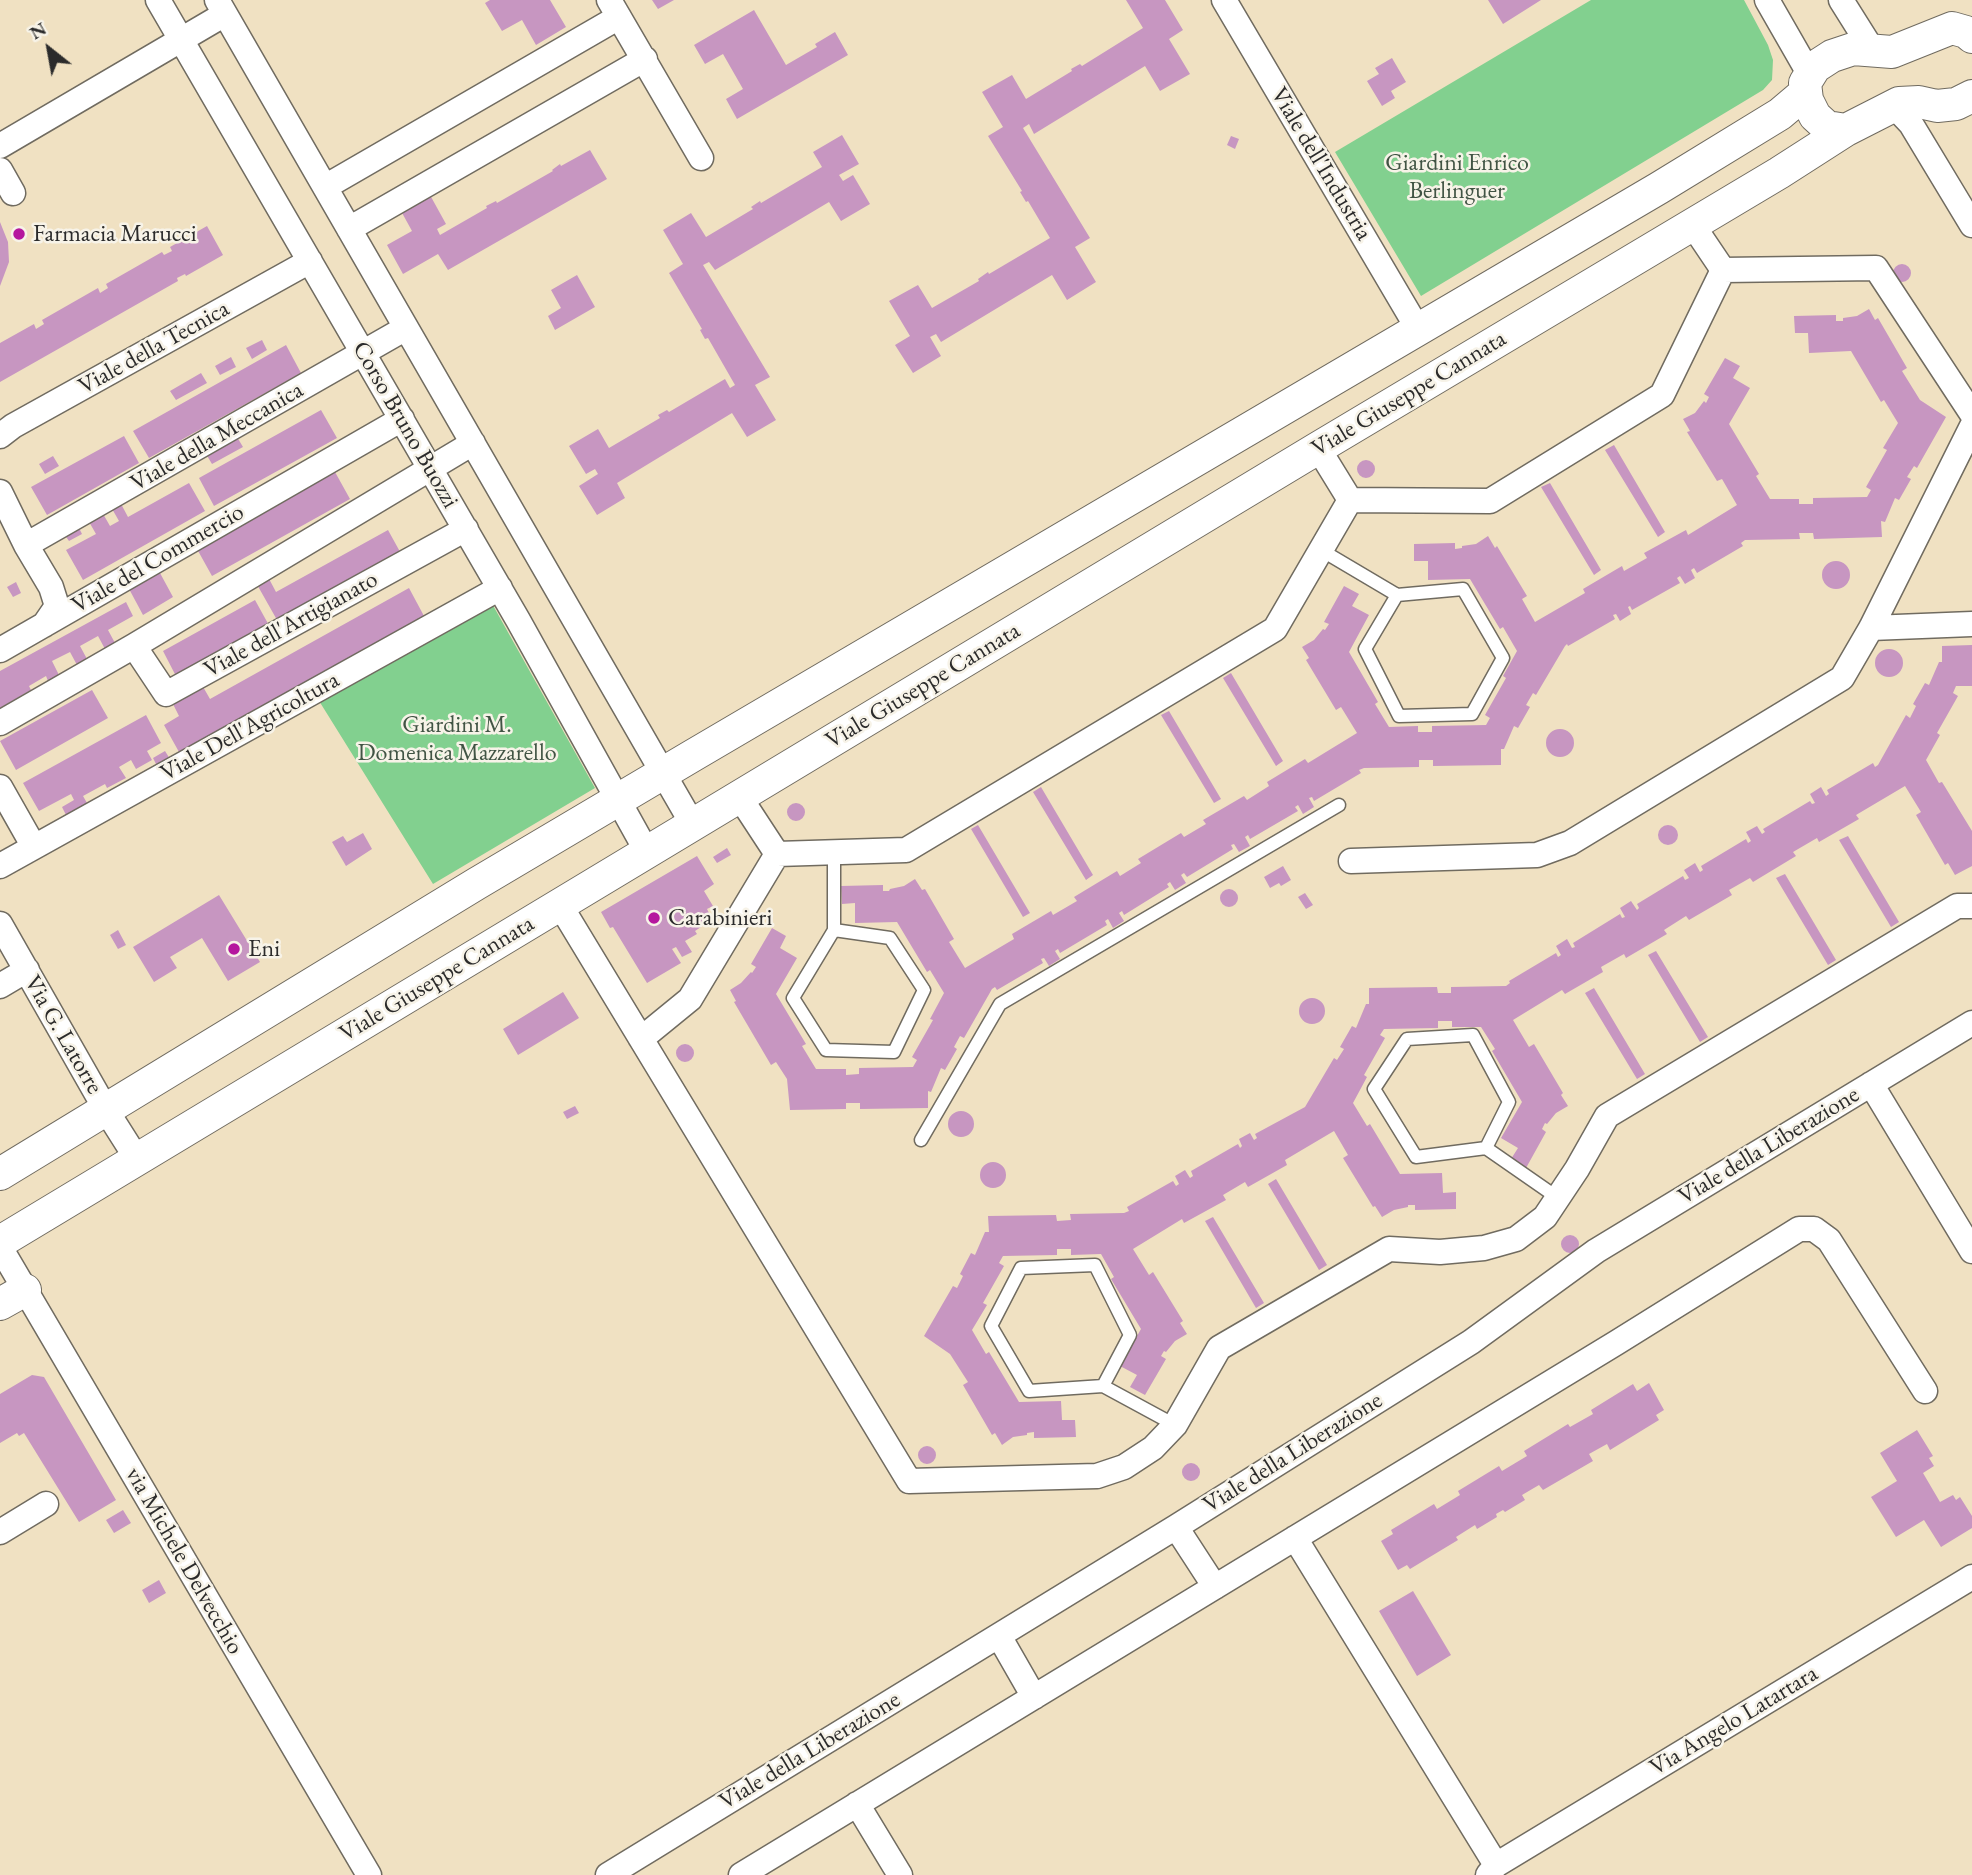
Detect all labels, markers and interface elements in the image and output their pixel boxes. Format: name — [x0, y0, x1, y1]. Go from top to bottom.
north arrow — [14, 14, 84, 84]
text: N — [25, 16, 51, 45]
street label: Viale dell'Industria — [1264, 82, 1378, 246]
park label: Giardini Enrico Berlinguer — [1385, 149, 1529, 205]
place label: Farmacia Marucci — [33, 220, 197, 248]
marker: Farmacia Marucci — [11, 226, 27, 242]
street label: Viale della Tecnica — [74, 295, 234, 401]
street label: Viale Giuseppe Cannata — [1306, 325, 1512, 463]
street label: Corso Bruno Buozzi — [346, 337, 464, 513]
street label: Viale della Meccanica — [126, 376, 308, 498]
street label: Viale del Commercio — [67, 498, 249, 620]
street label: Viale dell'Artigianato — [199, 565, 383, 685]
street label: Viale Giuseppe Cannata — [820, 617, 1026, 755]
street label: Viale Dell'Agricoltura — [156, 666, 344, 788]
park label: Giardini M. Domenica Mazzarello — [357, 711, 557, 767]
place label: Carabinieri — [668, 904, 772, 932]
street label: Viale Giuseppe Cannata — [334, 910, 540, 1048]
marker: Carabinieri — [646, 910, 662, 926]
place label: Eni — [248, 935, 280, 963]
marker: Eni — [226, 941, 242, 957]
street label: Via G. Latorre — [17, 971, 109, 1099]
street label: Viale della Liberazione — [1673, 1081, 1865, 1211]
street label: Viale della Liberazione — [1198, 1386, 1388, 1520]
street label: via Michele Delvecchio — [119, 1462, 249, 1660]
street label: Via Angelo Latartara — [1645, 1660, 1823, 1782]
street label: Viale della Liberazione — [714, 1686, 906, 1816]

